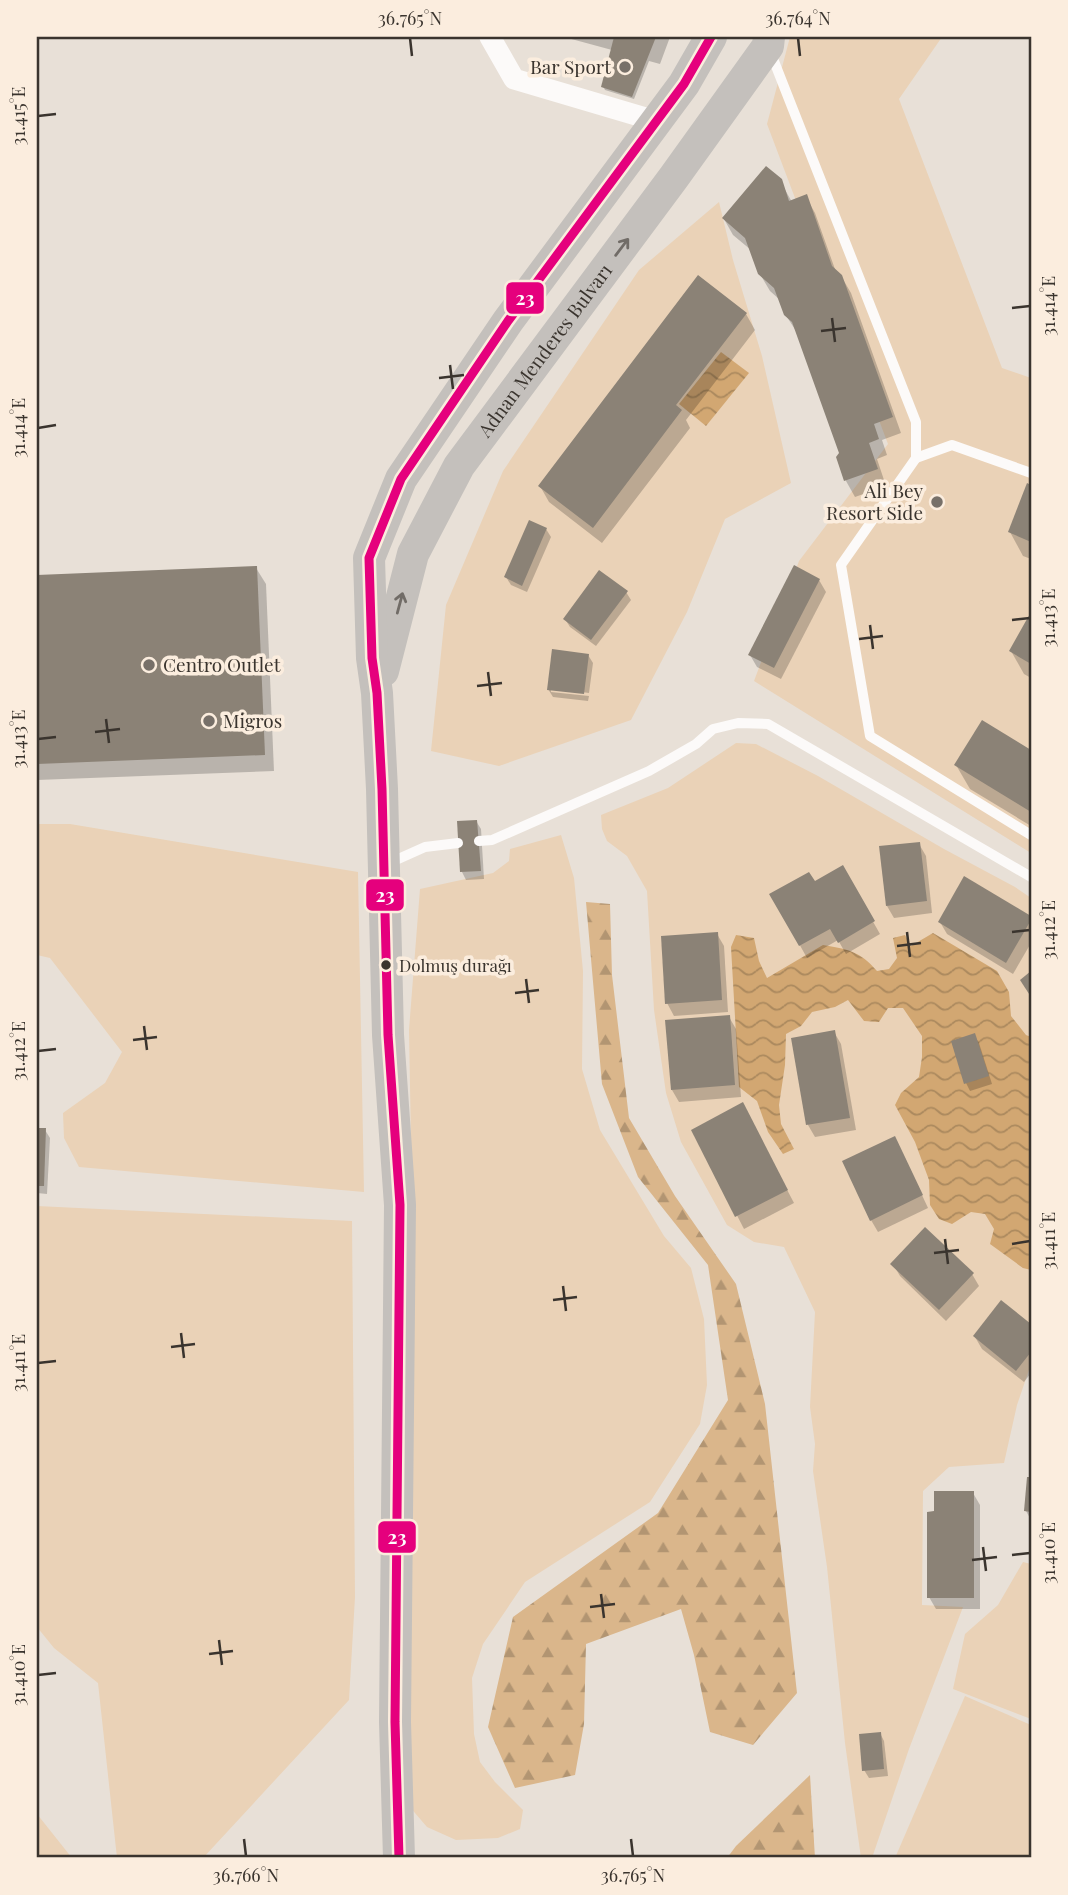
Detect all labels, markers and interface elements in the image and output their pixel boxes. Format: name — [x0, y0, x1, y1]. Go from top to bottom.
text: 36.765°N — [378, 6, 443, 30]
text: 36.764°N — [765, 6, 831, 30]
place label: Bar Sport — [530, 53, 611, 79]
marker: Bar Sport — [617, 59, 633, 75]
text: 31.415°E — [6, 87, 30, 145]
one-way arrow — [615, 238, 630, 257]
street label: Adnan Menderes Bulvarı — [470, 258, 617, 443]
text: 31.414°E — [1036, 276, 1060, 336]
line badge: 23 — [505, 281, 545, 315]
text: 23 — [515, 284, 535, 310]
text: 31.414°E — [6, 398, 30, 458]
place label: Ali Bey Resort Side — [826, 477, 923, 525]
marker: Ali Bey Resort Side — [929, 494, 945, 510]
text: 31.413°E — [1036, 588, 1060, 648]
one-way arrow — [395, 592, 408, 614]
place label: Centro Outlet — [163, 651, 281, 677]
marker: Centro Outlet — [141, 657, 157, 673]
place label: Migros — [223, 707, 282, 733]
text: 31.413°E — [6, 709, 30, 769]
marker: Migros — [201, 713, 217, 729]
line badge: 23 — [365, 878, 405, 912]
text: 23 — [375, 881, 395, 907]
text: 31.412°E — [1036, 900, 1060, 960]
place label: Dolmuş durağı — [399, 954, 512, 976]
marker: Dolmuş durağı — [379, 958, 393, 972]
text: 31.412°E — [6, 1021, 30, 1081]
text: 31.411°E — [1036, 1212, 1060, 1270]
text: 31.411°E — [6, 1334, 30, 1392]
line badge: 23 — [377, 1520, 417, 1554]
text: 31.410°E — [1036, 1522, 1060, 1584]
text: 23 — [387, 1523, 407, 1549]
text: 31.410°E — [6, 1644, 30, 1706]
text: 36.766°N — [213, 1863, 279, 1887]
text: 36.765°N — [601, 1863, 666, 1887]

